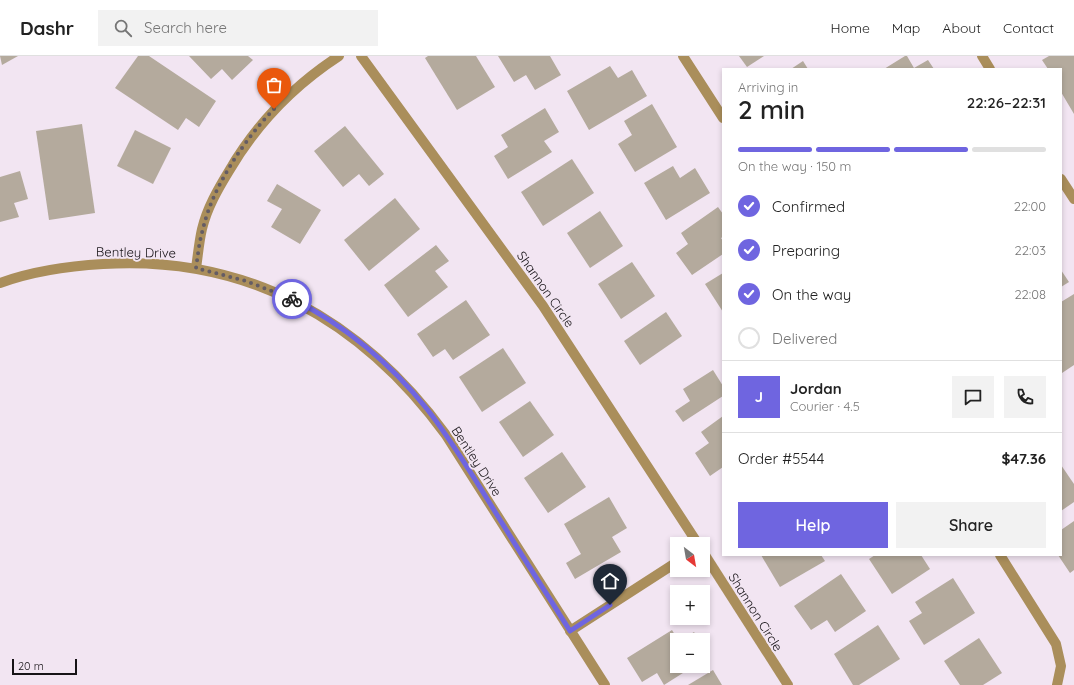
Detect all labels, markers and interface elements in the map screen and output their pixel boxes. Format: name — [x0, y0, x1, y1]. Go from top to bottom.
search box — [98, 10, 378, 46]
text: Dashr — [20, 16, 74, 40]
icon: search — [112, 17, 134, 39]
text: Search here — [144, 18, 227, 37]
text: Home — [831, 19, 870, 37]
text: Map — [892, 19, 920, 37]
text: About — [942, 19, 981, 37]
text: Contact — [1003, 19, 1054, 37]
pin — [257, 68, 291, 109]
icon: bag — [263, 74, 285, 96]
text: Arriving in — [738, 79, 798, 95]
text: 2 min — [738, 93, 805, 126]
text: 22:26–22:31 — [967, 93, 1046, 112]
text: On the way · 150 m — [738, 158, 851, 174]
icon: check — [738, 195, 760, 217]
text: Confirmed — [772, 197, 845, 216]
text: 22:00 — [1014, 198, 1046, 214]
icon: check — [738, 239, 760, 261]
text: Preparing — [772, 241, 840, 260]
text: 22:03 — [1015, 242, 1046, 258]
street label: Bentley Drive — [96, 243, 176, 261]
street label: Shannon Circle — [514, 248, 578, 330]
courier — [272, 279, 312, 319]
icon: check — [738, 283, 760, 305]
text: On the way — [772, 285, 851, 304]
text: 22:08 — [1014, 286, 1046, 302]
icon: bike — [281, 288, 303, 310]
text: Delivered — [772, 329, 837, 348]
button: chat — [952, 376, 994, 418]
button: phone — [1004, 376, 1046, 418]
text: Jordan — [790, 379, 842, 398]
text: J — [755, 387, 763, 406]
text: Courier · 4.5 — [790, 398, 860, 414]
street label: Bentley Drive — [448, 423, 506, 499]
text: Order #5544 — [738, 449, 824, 468]
text: $47.36 — [1001, 449, 1046, 468]
button: Help — [738, 502, 888, 548]
button: Share — [896, 502, 1046, 548]
north arrow — [670, 537, 710, 577]
map controls — [670, 537, 710, 673]
pin — [593, 564, 627, 605]
icon: home — [599, 570, 621, 592]
street label: Shannon Circle — [726, 570, 786, 654]
button: + — [670, 585, 710, 625]
button: − — [670, 633, 710, 673]
scale bar — [12, 657, 77, 676]
text: 20 m — [18, 659, 44, 673]

